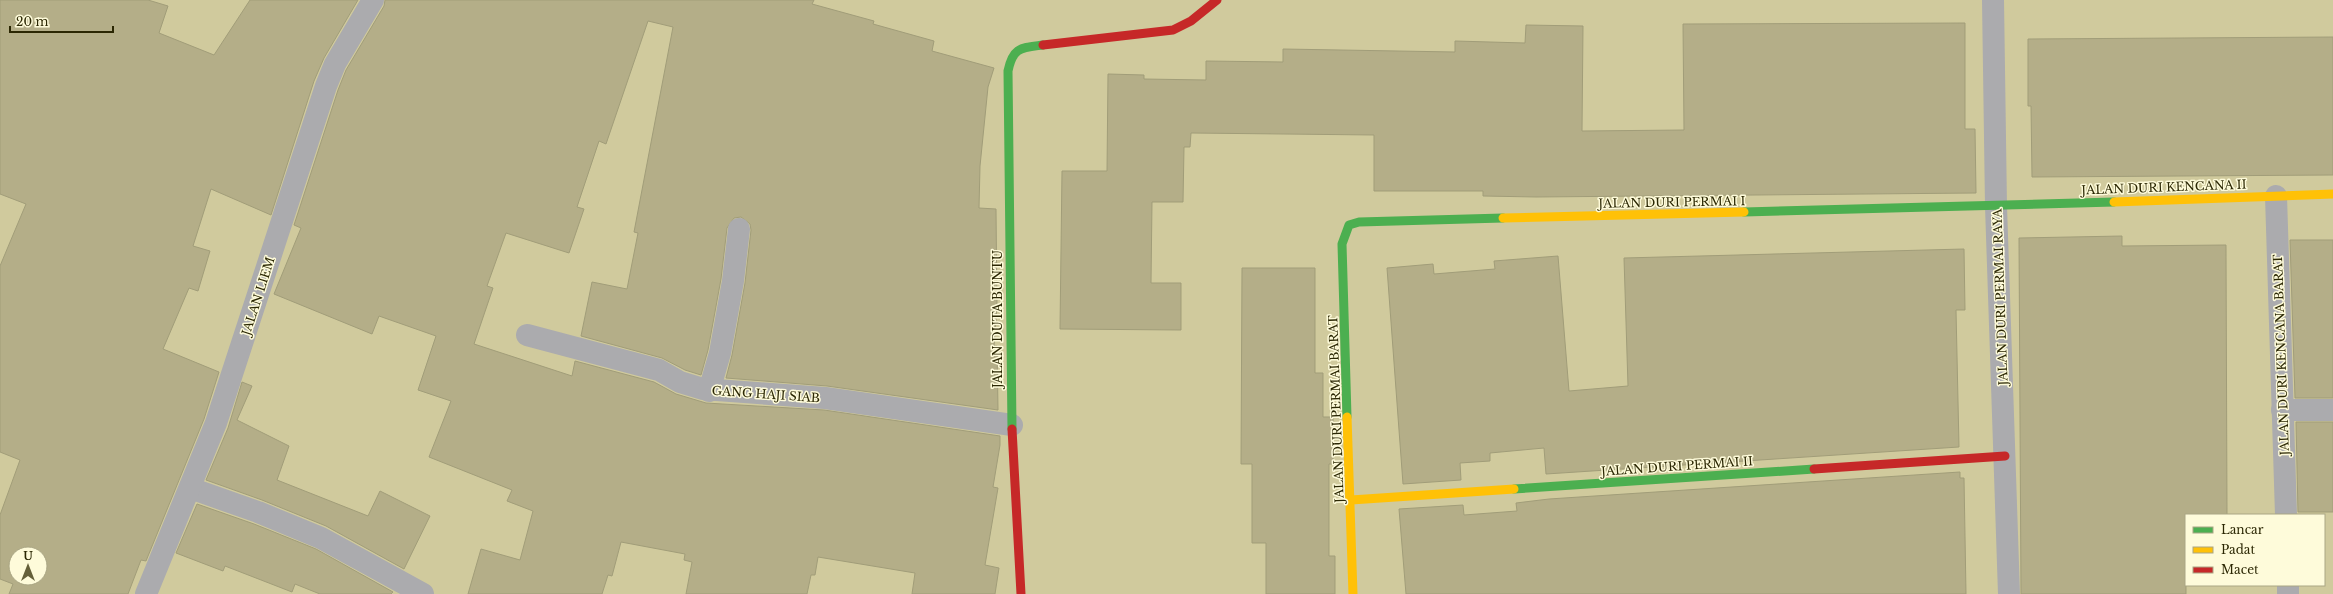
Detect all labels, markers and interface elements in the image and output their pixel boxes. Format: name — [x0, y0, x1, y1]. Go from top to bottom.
scale bar — [10, 8, 113, 34]
text: 20 m — [16, 14, 48, 29]
street label: JALAN DURI KENCANA II — [2079, 177, 2247, 197]
street label: JALAN DURI PERMAI I — [1596, 193, 1746, 211]
street label: JALAN DURI PERMAI RAYA — [1989, 208, 2011, 388]
street label: JALAN DUTA BUNTU — [990, 250, 1005, 390]
street label: JALAN DURI KENCANA BARAT — [2270, 254, 2292, 458]
street label: JALAN LIEM — [238, 255, 278, 339]
street label: JALAN DURI PERMAI BARAT — [1325, 315, 1347, 505]
street label: GANG HAJI SIAB — [711, 383, 821, 405]
street label: JALAN DURI PERMAI II — [1599, 453, 1753, 479]
legend — [2185, 514, 2325, 586]
text: Lancar — [2221, 522, 2264, 537]
text: Padat — [2221, 542, 2255, 557]
north arrow — [8, 546, 48, 586]
text: U — [23, 549, 33, 563]
text: Macet — [2221, 562, 2259, 577]

